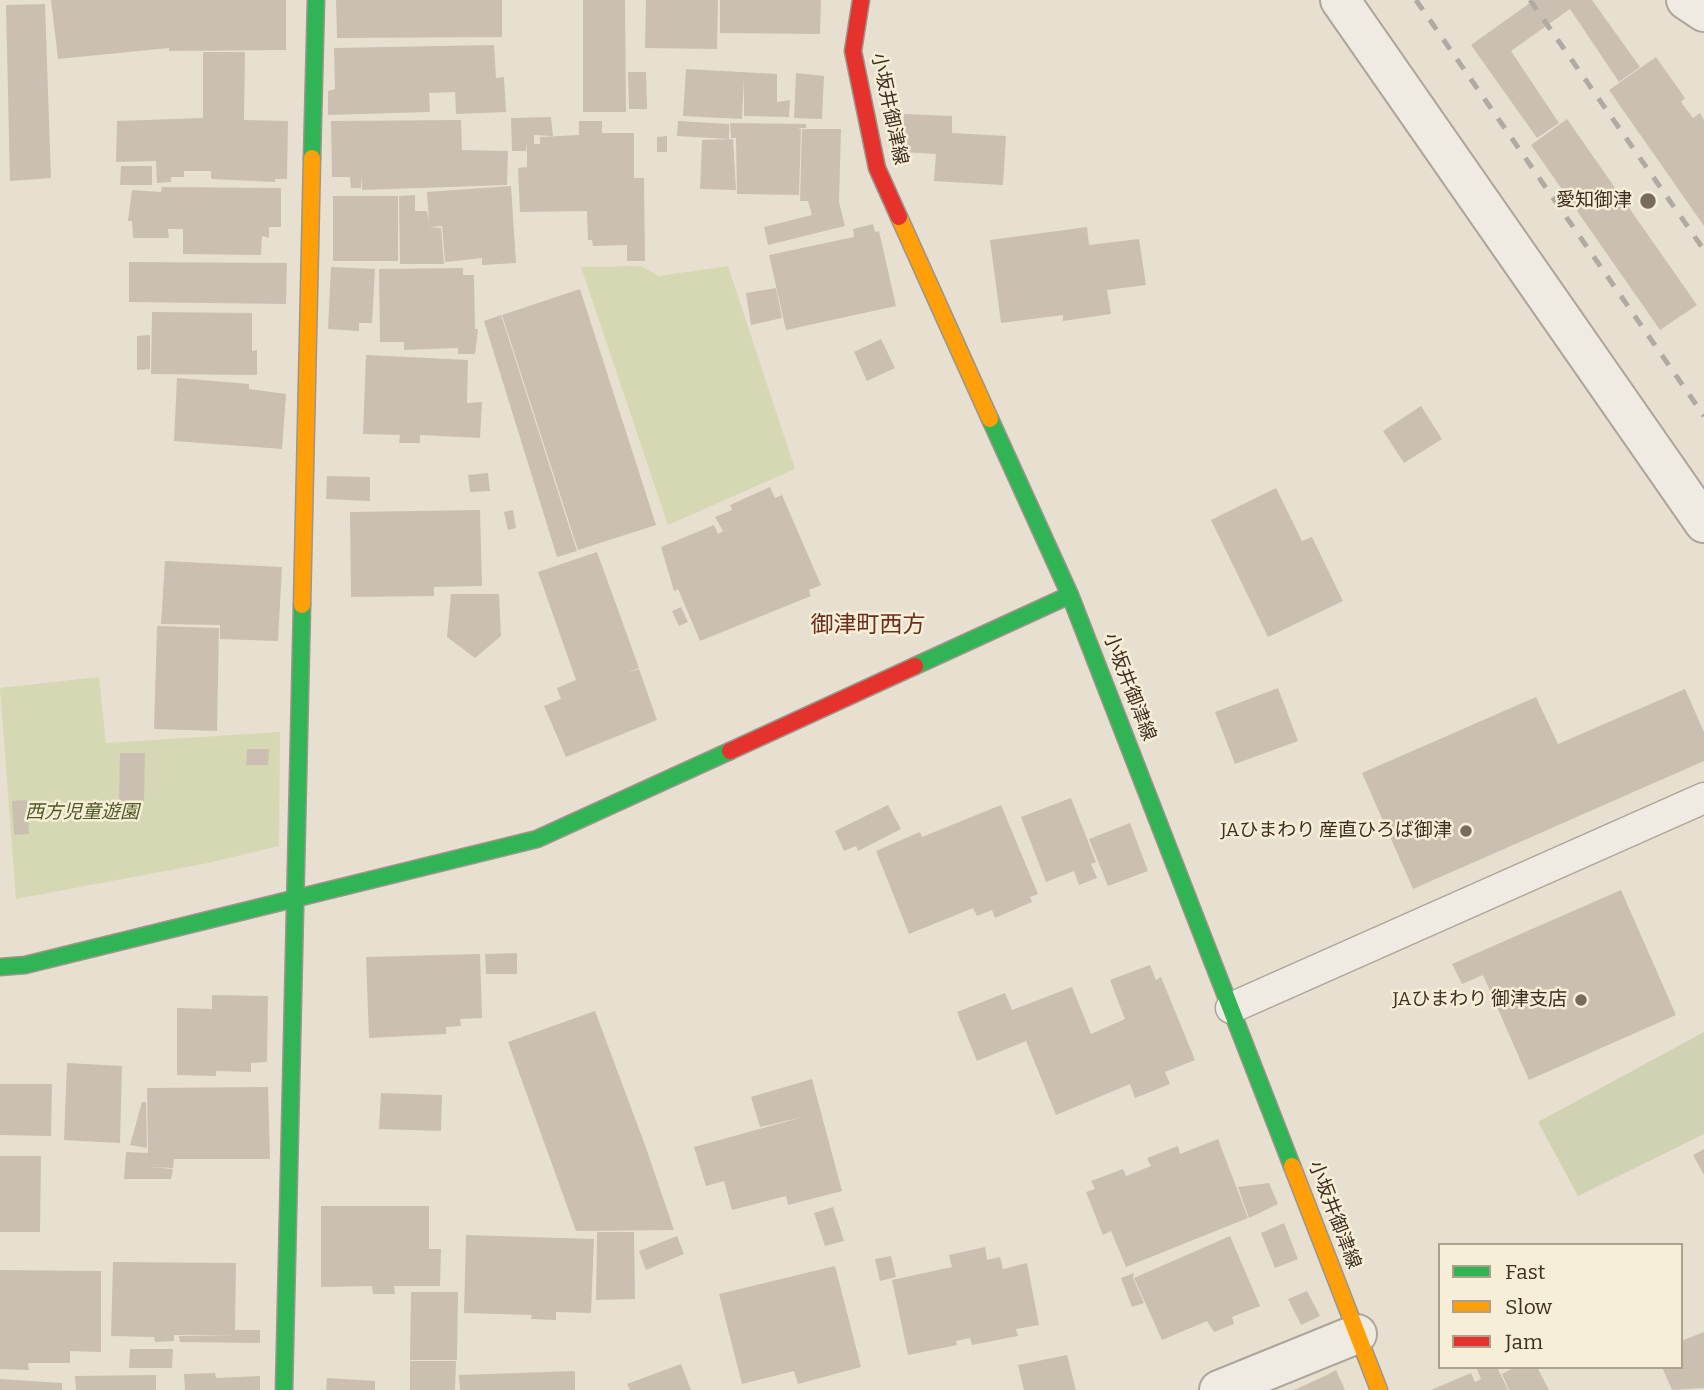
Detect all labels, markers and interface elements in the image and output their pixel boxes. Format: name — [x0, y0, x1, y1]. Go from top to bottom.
street label: 小坂井御津線 — [866, 51, 912, 167]
place label: 愛知御津 — [1556, 190, 1632, 212]
marker: 愛知御津 — [1638, 191, 1658, 211]
district label: 御津町西方 — [811, 612, 925, 640]
street label: 小坂井御津線 — [1098, 630, 1160, 744]
park label: 西方児童遊園 — [25, 802, 139, 824]
place label: JAひまわり 産直ひろば御津 — [1221, 820, 1452, 842]
marker: JAひまわり 産直ひろば御津 — [1458, 823, 1474, 839]
place label: JAひまわり 御津支店 — [1393, 989, 1567, 1011]
marker: JAひまわり 御津支店 — [1573, 992, 1589, 1008]
street label: 小坂井御津線 — [1303, 1158, 1365, 1272]
legend — [1438, 1243, 1683, 1369]
text: Fast — [1505, 1259, 1545, 1285]
text: Slow — [1505, 1294, 1552, 1320]
text: Jam — [1505, 1329, 1543, 1355]

